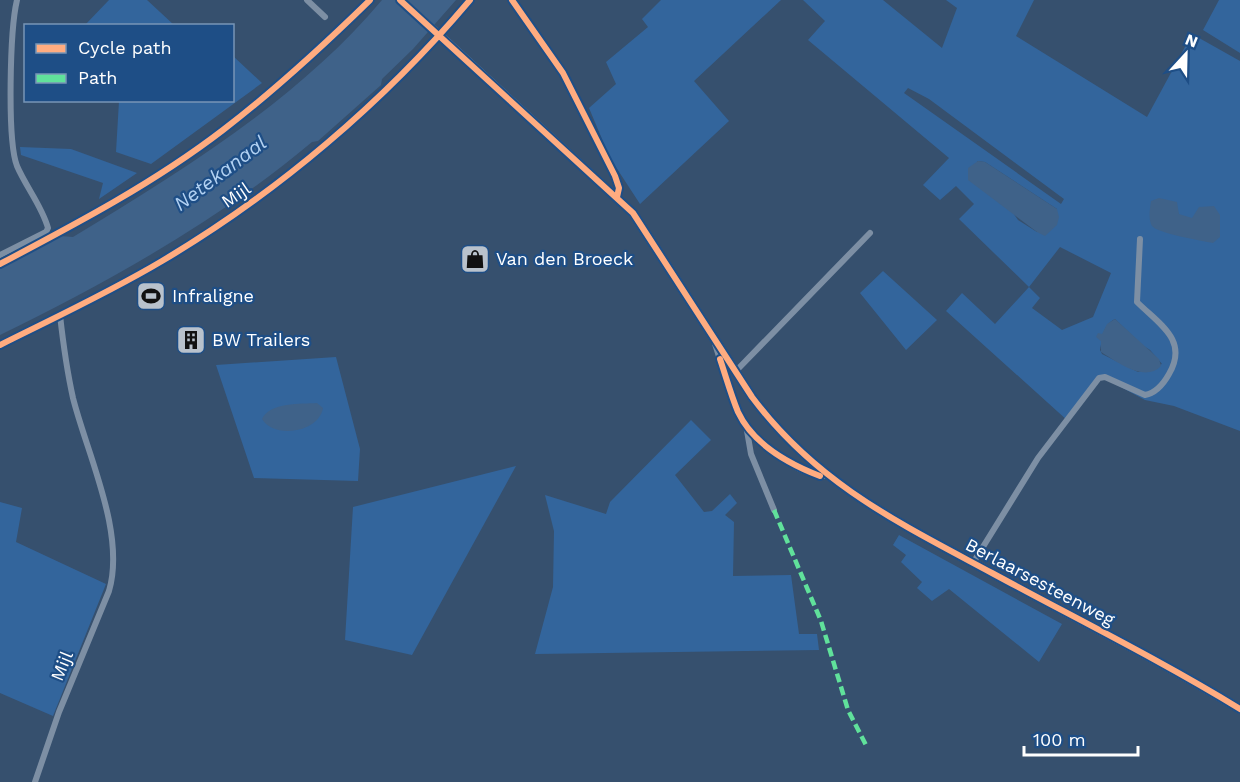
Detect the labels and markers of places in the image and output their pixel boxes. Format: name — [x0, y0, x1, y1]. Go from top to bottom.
shop icon: Van den Broeck — [459, 243, 491, 275]
place label: Van den Broeck — [496, 248, 633, 269]
sports icon: Infraligne — [135, 280, 167, 312]
place label: Infraligne — [172, 285, 254, 306]
building icon: BW Trailers — [175, 324, 207, 356]
place label: BW Trailers — [212, 329, 310, 350]

